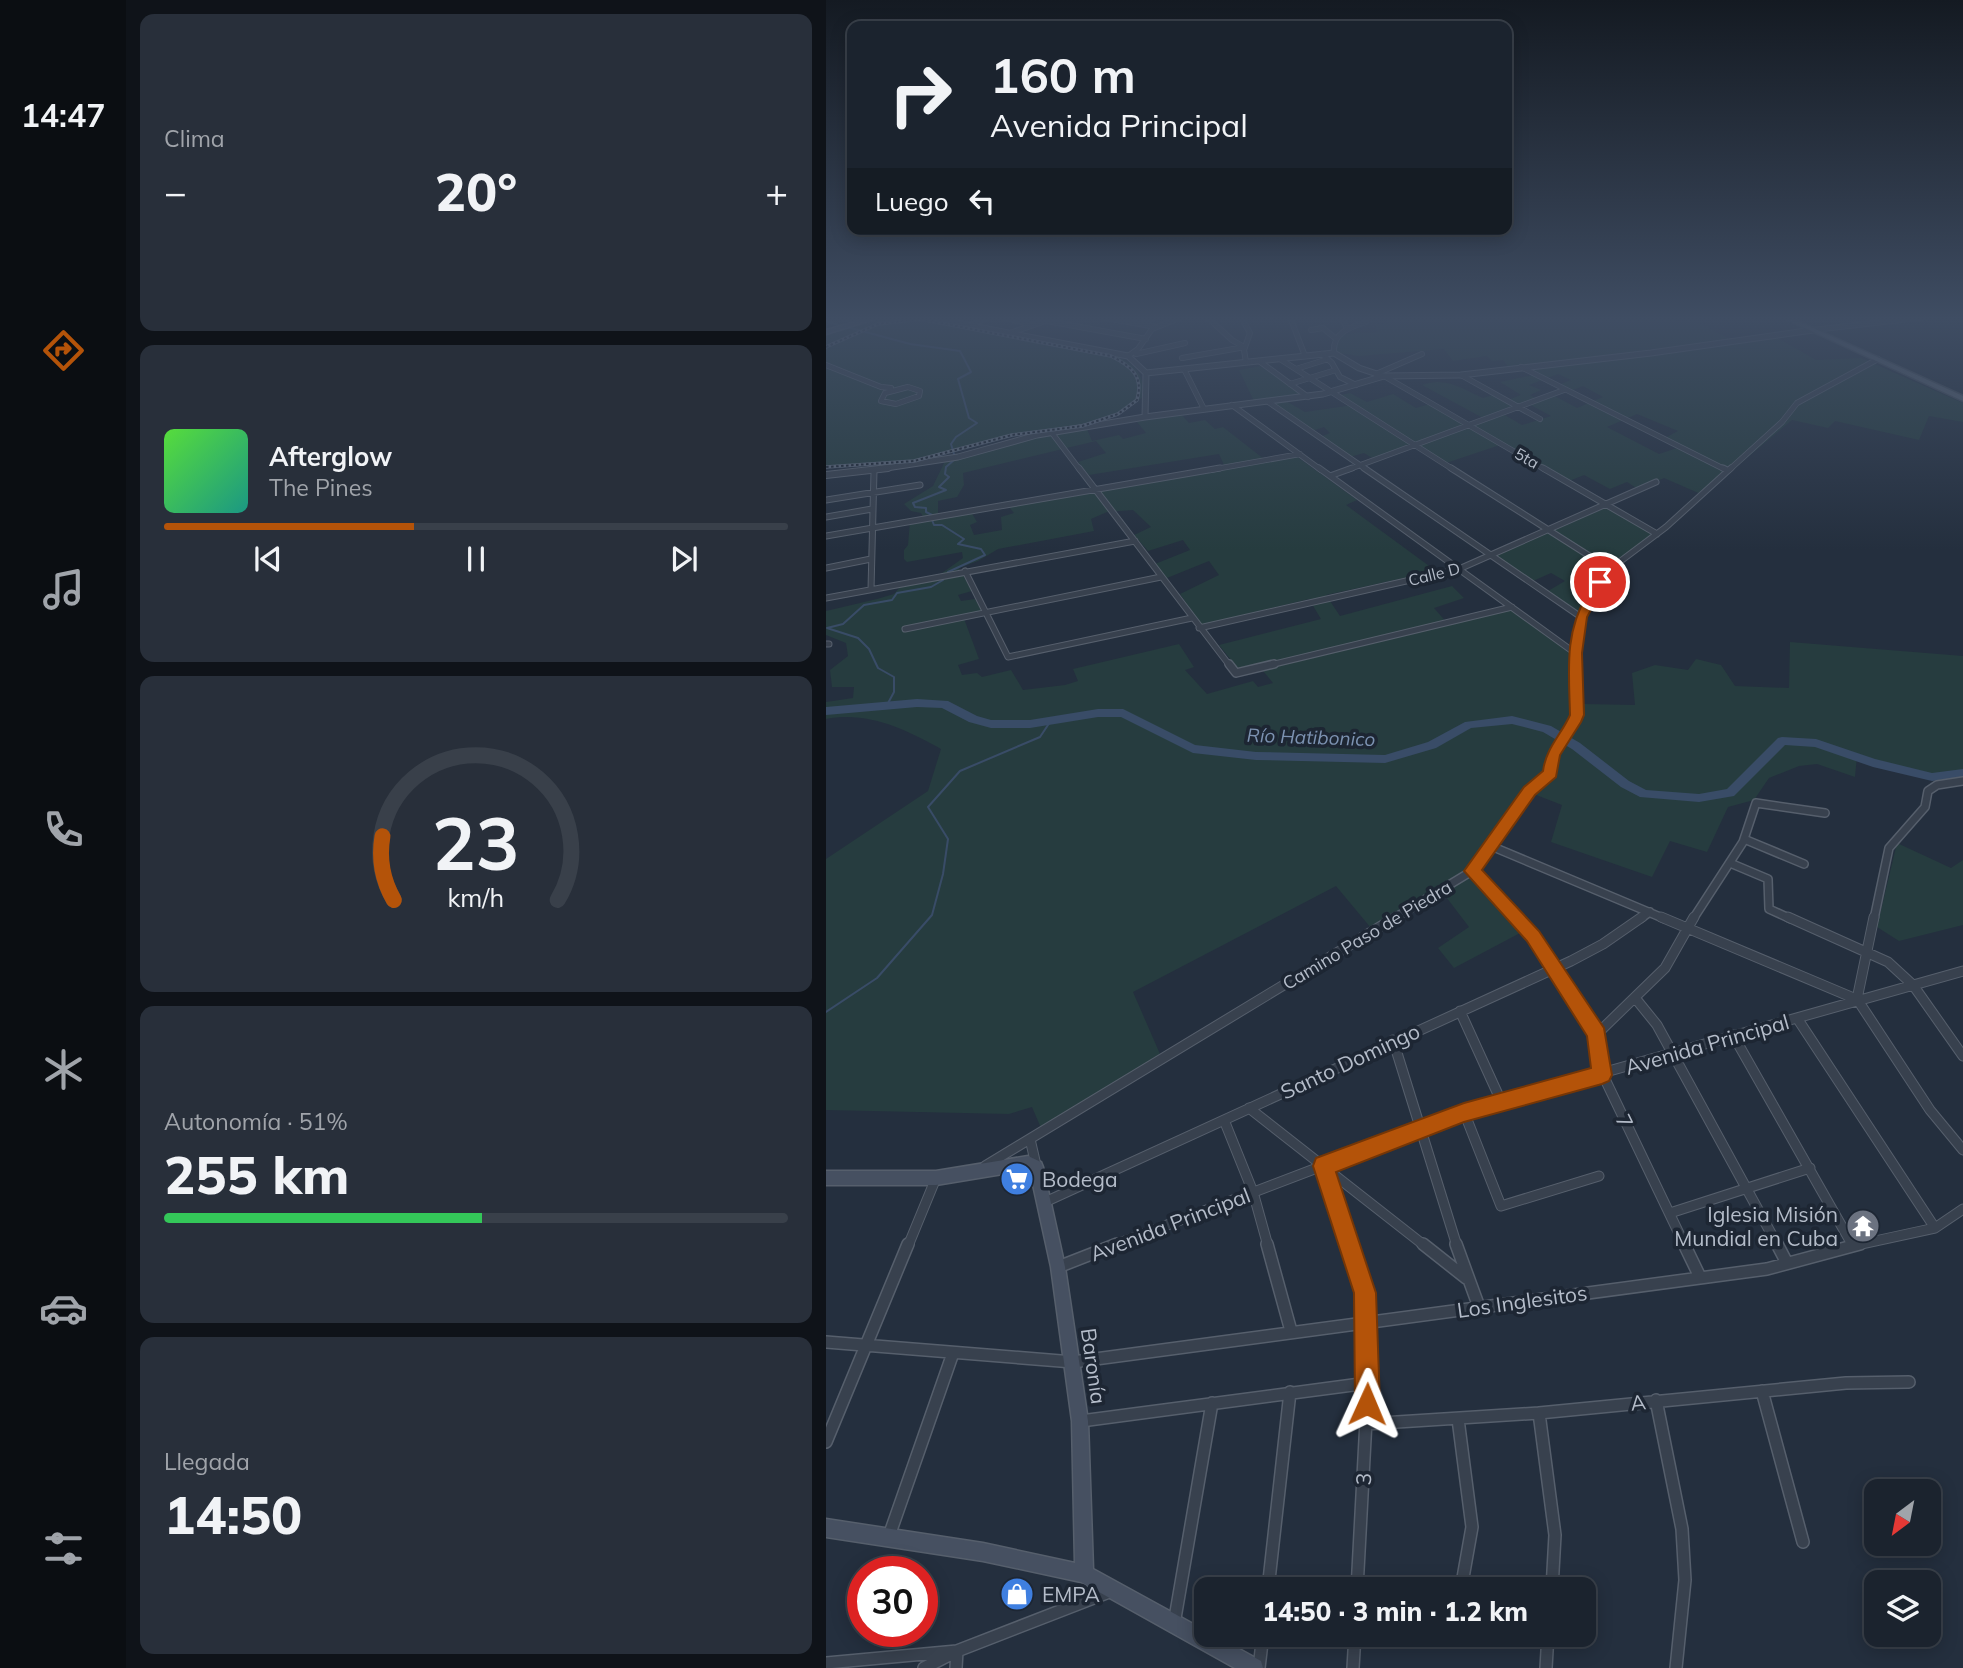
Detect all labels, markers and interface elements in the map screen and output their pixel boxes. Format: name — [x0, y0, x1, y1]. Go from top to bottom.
text: 160 m — [990, 44, 1136, 105]
icon: right — [875, 49, 966, 140]
text: 14:47 — [21, 95, 105, 135]
text: Avenida Principal — [990, 105, 1248, 145]
text: Clima — [164, 124, 225, 153]
text: 20° — [435, 159, 517, 224]
text: − — [164, 168, 187, 216]
text: + — [765, 168, 788, 216]
icon: left — [963, 182, 1001, 220]
text: Luego — [875, 185, 949, 218]
icon: directions — [39, 326, 88, 375]
text: Afterglow — [269, 440, 392, 473]
street label: 5ta — [1511, 443, 1543, 473]
text: The Pines — [269, 473, 373, 502]
icon: previous — [249, 540, 287, 578]
icon: pause — [457, 540, 495, 578]
icon: next — [665, 540, 703, 578]
pin — [1570, 552, 1630, 612]
street label: Calle D — [1406, 558, 1462, 590]
icon: arrive — [1581, 563, 1619, 601]
icon: music — [39, 565, 88, 614]
water label: Río Hatibonico — [1246, 723, 1376, 751]
text: 23 — [432, 797, 520, 888]
icon: phone — [39, 805, 88, 854]
street label: Camino Paso de Piedra — [1278, 875, 1456, 995]
text: km/h — [448, 882, 504, 913]
street label: Avenida Principal — [1622, 1008, 1792, 1080]
street label: Santo Domingo — [1276, 1017, 1424, 1105]
icon: climate — [39, 1045, 88, 1094]
text: Autonomía · 51% — [164, 1107, 348, 1136]
street label: 7 — [1611, 1110, 1639, 1132]
text: 255 km — [164, 1142, 349, 1207]
supermarket icon: Bodega — [998, 1160, 1036, 1198]
place label: Bodega — [1042, 1166, 1118, 1192]
street label: Avenida Principal — [1086, 1182, 1254, 1266]
place label: Iglesia Misión Mundial en Cuba — [1674, 1201, 1838, 1251]
temple icon: Iglesia Misión Mundial en Cuba — [1844, 1207, 1882, 1245]
street label: Los Inglesitos — [1455, 1279, 1589, 1323]
icon: car — [39, 1284, 88, 1333]
street label: Baronía — [1076, 1326, 1112, 1406]
position arrow — [1330, 1367, 1404, 1441]
street label: A — [1629, 1388, 1648, 1416]
text: Llegada — [164, 1447, 250, 1476]
street label: 3 — [1350, 1472, 1376, 1486]
north arrow — [1864, 1479, 1941, 1556]
map controls — [1864, 1479, 1941, 1647]
text: 14:50 — [164, 1482, 302, 1547]
icon: filters — [39, 1524, 88, 1573]
speed limit sign: 30 — [847, 1556, 938, 1647]
button: layers — [1864, 1570, 1941, 1647]
shop icon: EMPA — [998, 1575, 1036, 1613]
place label: EMPA — [1042, 1581, 1101, 1607]
text: 14:50 · 3 min · 1.2 km — [1262, 1595, 1528, 1628]

